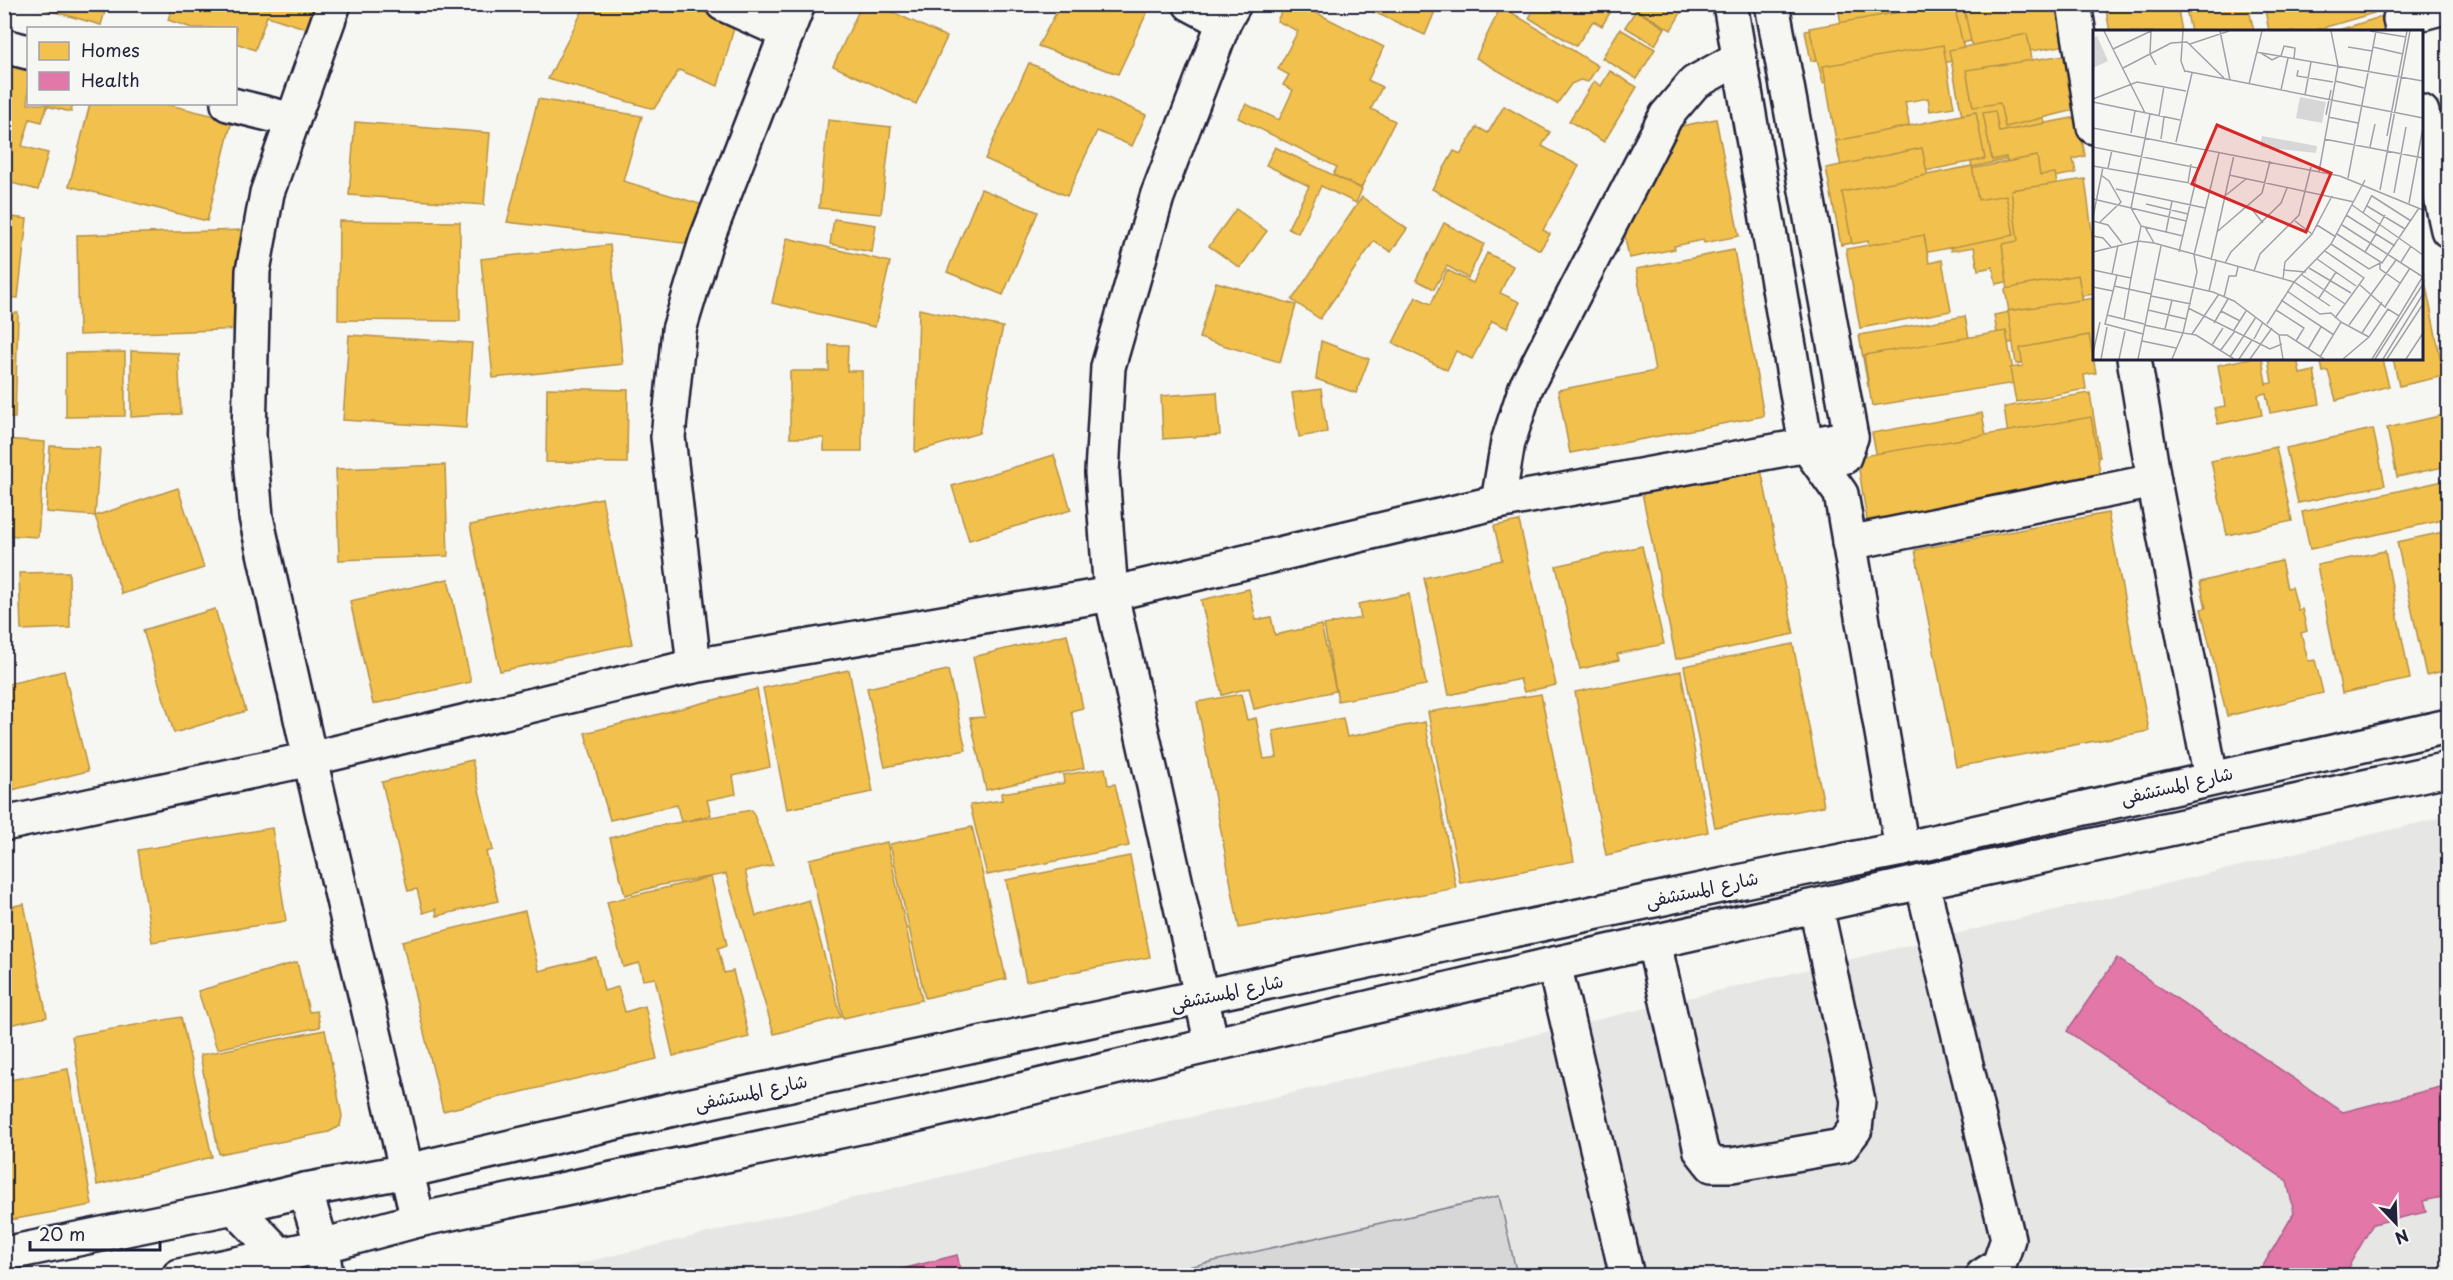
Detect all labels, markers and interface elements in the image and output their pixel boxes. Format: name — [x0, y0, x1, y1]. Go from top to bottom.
legend — [27, 27, 237, 105]
inset map — [2093, 30, 2423, 360]
text: Homes — [81, 36, 139, 63]
text: Health — [81, 66, 140, 93]
street label: شارع المستشفى — [2118, 758, 2236, 811]
street label: شارع المستشفى — [1643, 863, 1761, 914]
street label: شارع المستشفى — [1168, 966, 1286, 1017]
street label: شارع المستشفى — [692, 1066, 810, 1117]
north arrow — [2366, 1193, 2426, 1253]
scale bar — [30, 1214, 160, 1252]
text: 20 m — [39, 1220, 85, 1247]
text: N — [2392, 1224, 2413, 1251]

